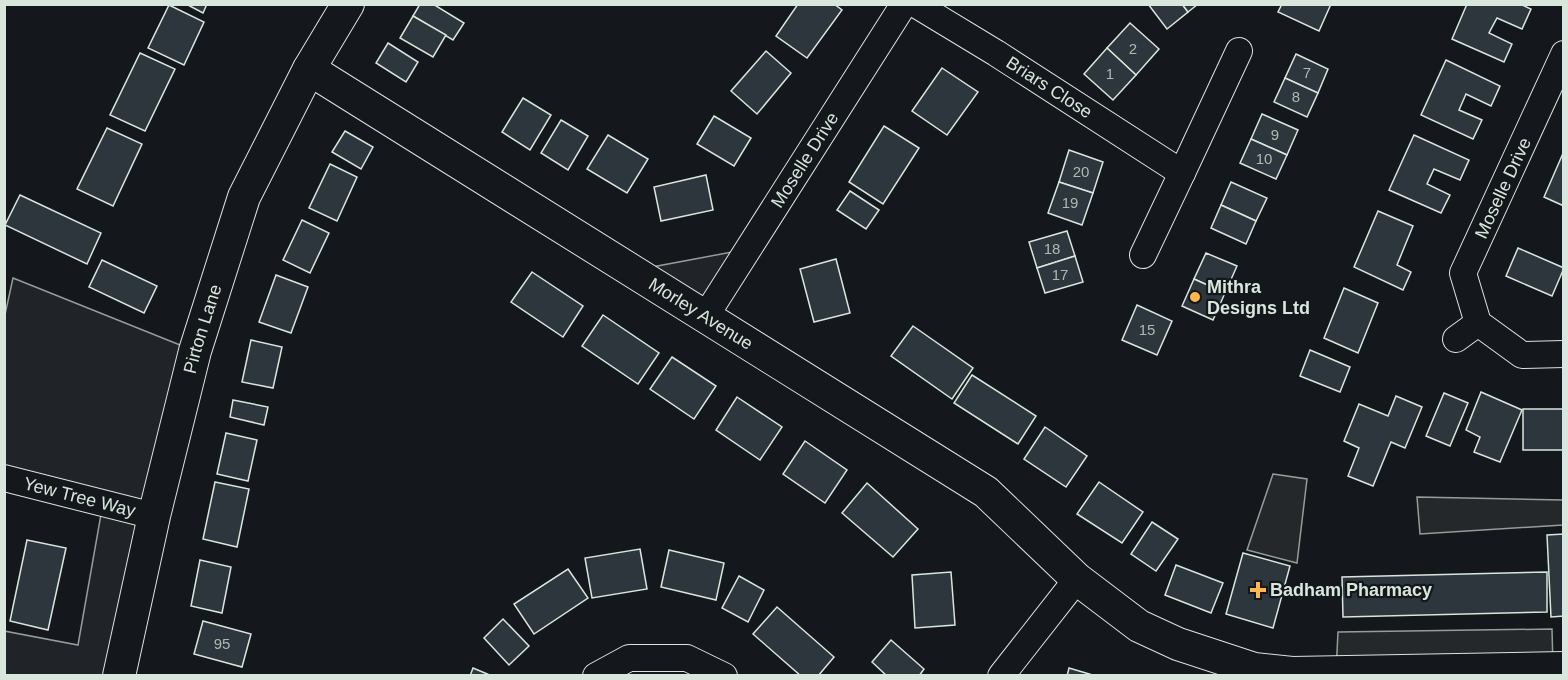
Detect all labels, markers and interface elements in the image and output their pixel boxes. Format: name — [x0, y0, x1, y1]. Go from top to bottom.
house number: 2 — [1129, 40, 1137, 57]
street label: Briars Close — [1003, 52, 1096, 122]
house number: 7 — [1303, 64, 1311, 81]
house number: 1 — [1106, 65, 1114, 82]
house number: 8 — [1292, 88, 1300, 105]
street label: Moselle Drive — [767, 109, 842, 211]
house number: 9 — [1271, 126, 1279, 143]
street label: Moselle Drive — [1471, 134, 1535, 242]
house number: 10 — [1256, 150, 1272, 167]
house number: 20 — [1073, 163, 1089, 180]
house number: 19 — [1062, 194, 1078, 211]
house number: 18 — [1044, 240, 1060, 257]
house number: 17 — [1052, 266, 1068, 283]
street label: Morley Avenue — [645, 274, 756, 354]
place label: Mithra Designs Ltd — [1207, 277, 1310, 318]
street label: Pirton Lane — [180, 282, 226, 376]
marker: Mithra Designs Ltd — [1188, 290, 1202, 304]
house number: 15 — [1139, 321, 1155, 338]
street label: Yew Tree Way — [22, 473, 138, 521]
place label: Badham Pharmacy — [1270, 580, 1432, 600]
marker: Badham Pharmacy — [1251, 583, 1265, 597]
house number: 95 — [214, 635, 230, 652]

